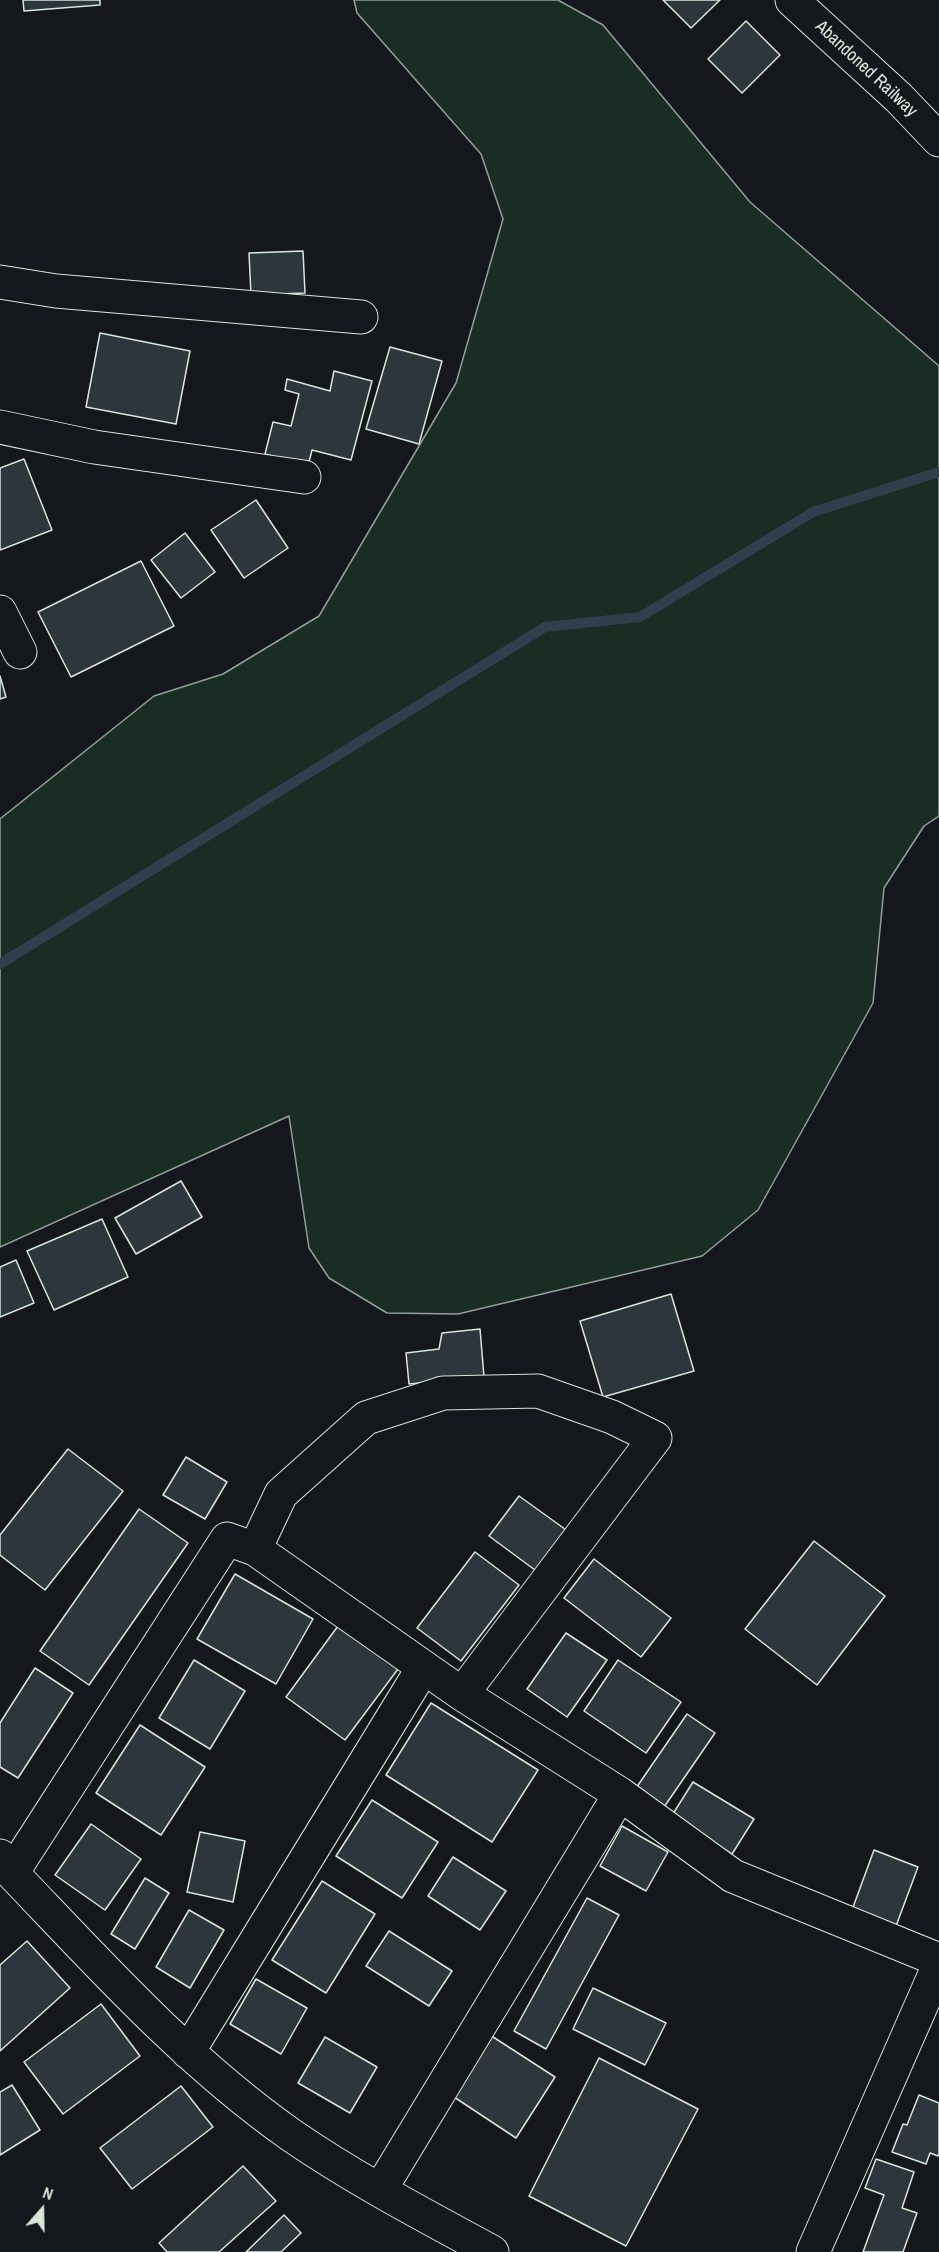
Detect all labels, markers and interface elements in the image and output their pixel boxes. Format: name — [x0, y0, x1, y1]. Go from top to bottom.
street label: Abandoned Railway — [810, 16, 922, 122]
north arrow — [12, 2180, 72, 2240]
text: N — [40, 2181, 56, 2205]

